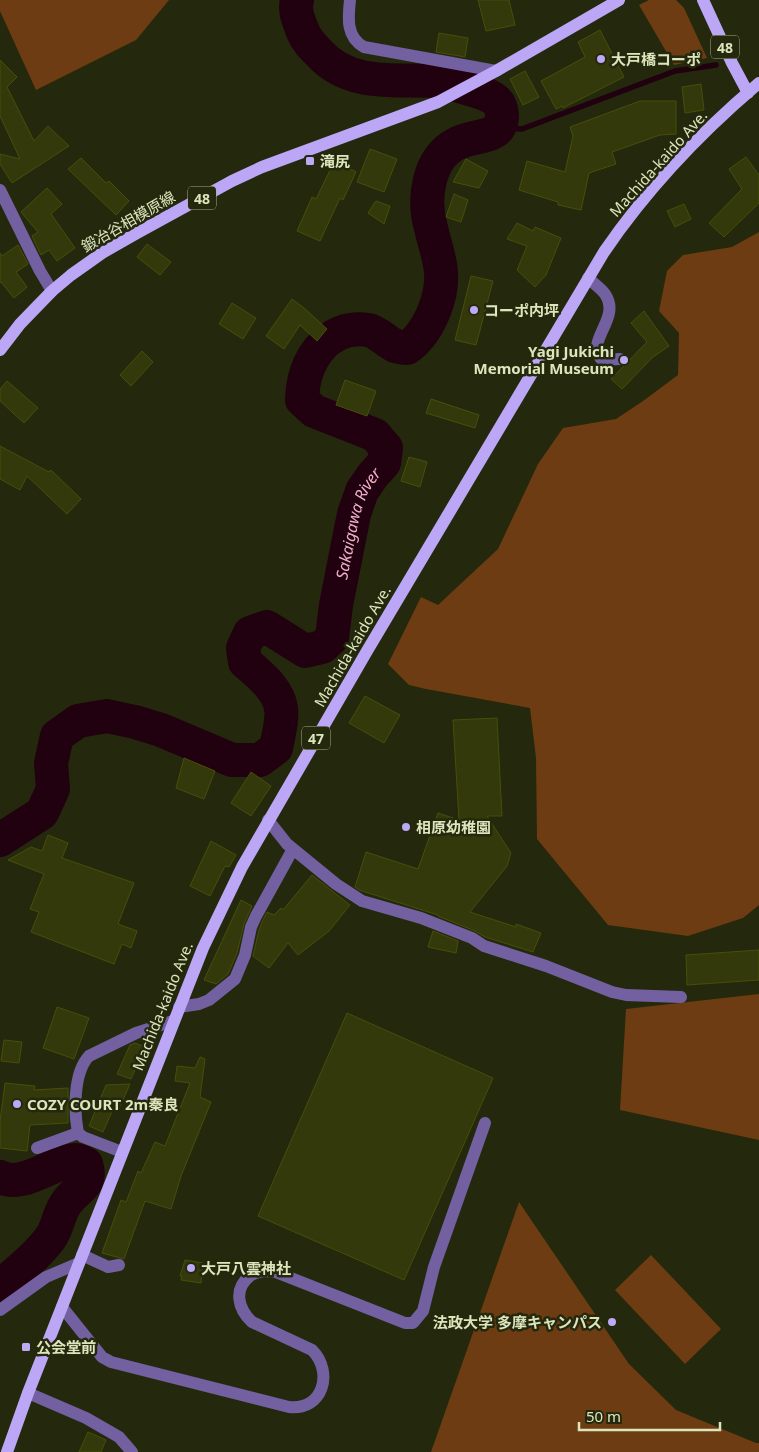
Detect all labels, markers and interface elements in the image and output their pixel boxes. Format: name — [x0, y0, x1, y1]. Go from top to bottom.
road number: 48 — [711, 36, 739, 58]
place label: 大戸橋コーポ — [611, 49, 701, 69]
marker: 大戸橋コーポ — [595, 53, 607, 65]
street label: Machida-kaido Ave. — [605, 105, 711, 221]
place label: 滝尻 — [320, 151, 350, 171]
marker: 滝尻 — [304, 155, 316, 167]
street label: 鍛冶谷相模原線 — [78, 186, 178, 256]
road number: 48 — [188, 187, 216, 210]
place label: コーポ内坪 — [484, 300, 559, 320]
marker: コーポ内坪 — [468, 304, 480, 316]
place label: Yagi Jukichi Memorial Museum — [474, 341, 614, 378]
marker: Yagi Jukichi Memorial Museum — [618, 354, 630, 366]
water label: Sakaigawa River — [330, 462, 386, 581]
street label: Machida-kaido Ave. — [309, 582, 395, 710]
road number: 47 — [302, 726, 330, 750]
place label: 相原幼稚園 — [416, 817, 491, 837]
marker: 相原幼稚園 — [400, 821, 412, 833]
street label: Machida-kaido Ave. — [127, 939, 197, 1073]
place label: COZY COURT 2m秦良 — [27, 1094, 178, 1114]
marker: COZY COURT 2m秦良 — [11, 1098, 23, 1110]
place label: 大戸八雲神社 — [201, 1258, 291, 1278]
marker: 大戸八雲神社 — [185, 1262, 197, 1274]
place label: 法政大学 多摩キャンパス — [433, 1312, 602, 1332]
marker: 法政大学 多摩キャンパス — [606, 1316, 618, 1328]
place label: 公会堂前 — [36, 1337, 96, 1357]
marker: 公会堂前 — [20, 1341, 32, 1353]
scale bar — [579, 1400, 720, 1432]
text: 50 m — [586, 1406, 621, 1426]

